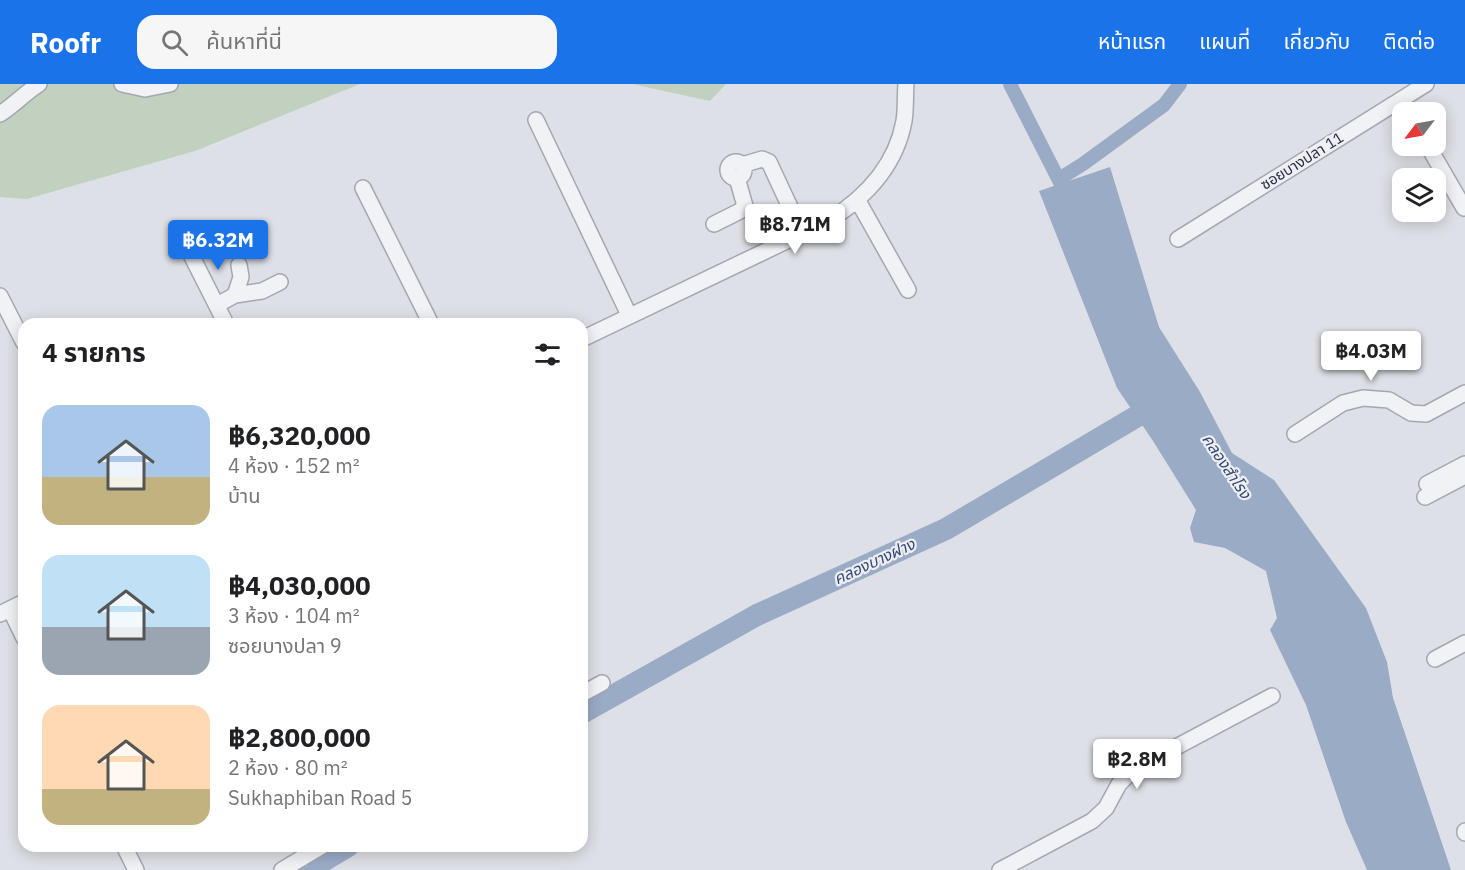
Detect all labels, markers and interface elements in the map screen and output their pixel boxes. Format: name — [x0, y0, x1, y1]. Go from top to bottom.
search box — [137, 15, 557, 69]
text: Roofr — [30, 24, 101, 61]
icon: search — [158, 26, 191, 59]
text: ค้นหาที่นี่ — [206, 26, 282, 55]
text: หน้าแรก — [1098, 27, 1166, 55]
text: แผนที่ — [1199, 27, 1250, 55]
text: เกี่ยวกับ — [1283, 27, 1350, 55]
text: ติดต่อ — [1383, 27, 1435, 55]
north arrow — [1392, 102, 1446, 156]
map controls — [1392, 102, 1446, 222]
street label: ซอยบางปลา 11 — [1257, 128, 1347, 194]
button: layers — [1392, 168, 1446, 222]
pin: ฿8.71M — [746, 204, 844, 255]
text: ฿8.71M — [759, 210, 831, 237]
pin: ฿6.32M — [169, 220, 267, 271]
text: ฿6.32M — [182, 226, 254, 253]
pin: ฿4.03M — [1322, 331, 1420, 382]
text: 4 รายการ — [42, 335, 146, 369]
text: ฿4.03M — [1335, 337, 1407, 364]
icon: filters — [531, 338, 564, 371]
text: ฿6,320,000 — [228, 418, 371, 452]
icon: home — [90, 429, 162, 501]
water label: คลองสำโรง — [1198, 430, 1257, 503]
text: 4 ห้อง · 152 m² — [228, 452, 360, 479]
text: บ้าน — [228, 482, 260, 509]
water label: คลองบางฝาง — [830, 533, 919, 588]
text: ฿4,030,000 — [228, 568, 371, 602]
icon: home — [90, 579, 162, 651]
text: 3 ห้อง · 104 m² — [228, 602, 360, 629]
text: ซอยบางปลา 9 — [228, 632, 342, 659]
text: ฿2,800,000 — [228, 720, 371, 754]
icon: home — [90, 729, 162, 801]
pin: ฿2.8M — [1095, 739, 1179, 790]
text: ฿2.8M — [1107, 745, 1167, 772]
text: 2 ห้อง · 80 m² — [228, 754, 348, 781]
text: Sukhaphiban Road 5 — [228, 784, 413, 811]

